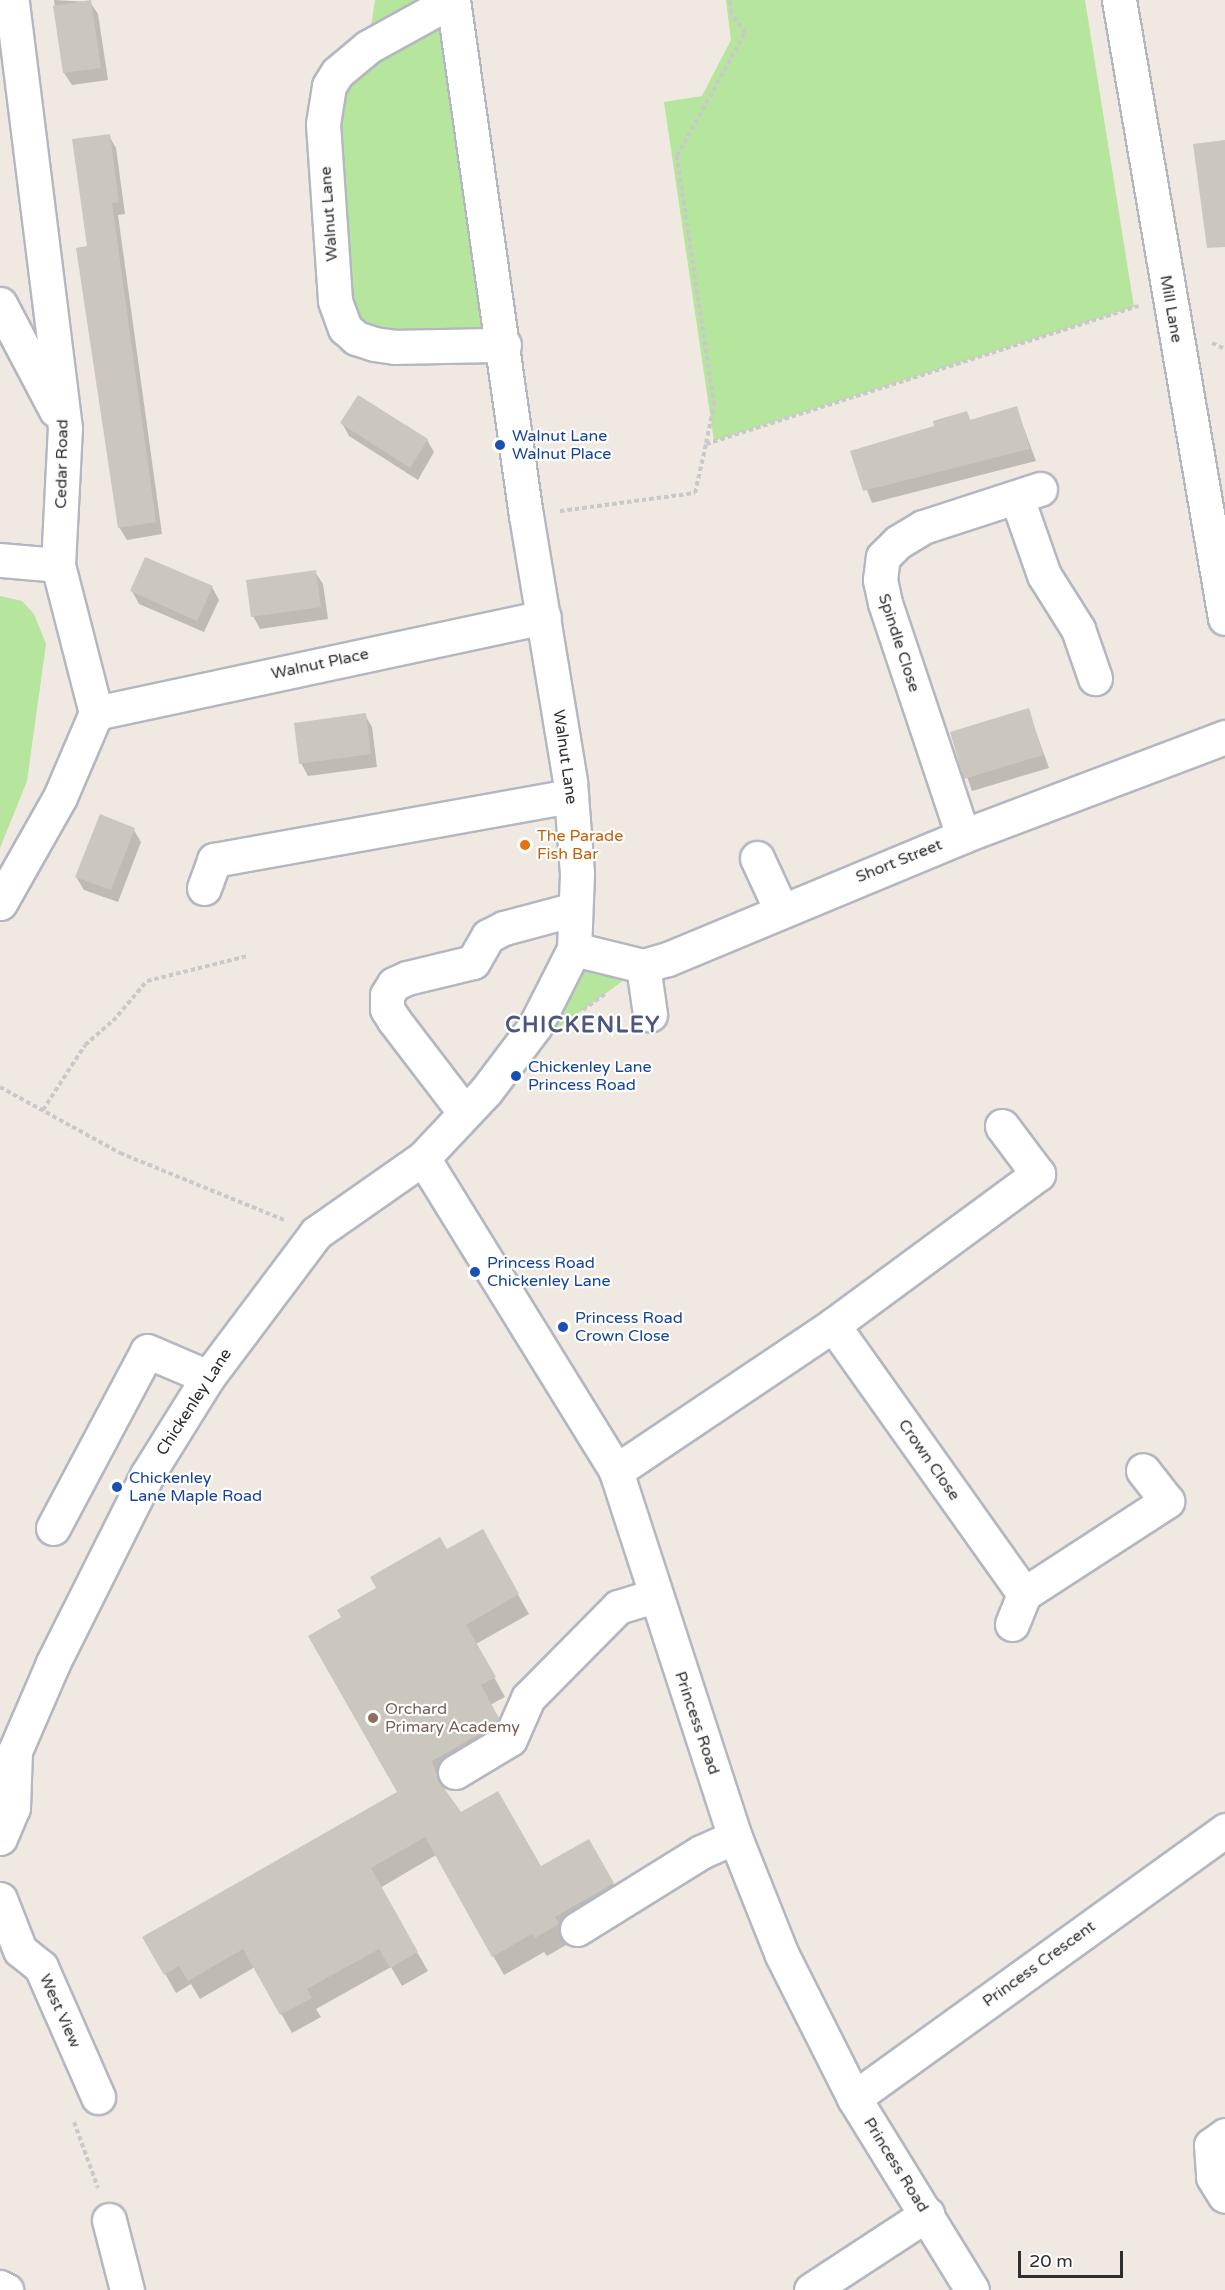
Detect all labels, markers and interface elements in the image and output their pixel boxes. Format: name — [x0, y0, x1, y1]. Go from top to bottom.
street label: Walnut Lane — [316, 166, 342, 262]
street label: Mill Lane — [1156, 274, 1186, 344]
street label: Cedar Road — [52, 419, 72, 509]
place label: Walnut Lane Walnut Place — [512, 426, 611, 464]
marker: Walnut Lane Walnut Place — [493, 438, 507, 452]
street label: Spindle Close — [874, 591, 924, 695]
street label: Walnut Place — [269, 644, 371, 684]
street label: Walnut Lane — [549, 709, 581, 805]
place label: The Parade Fish Bar — [537, 826, 623, 864]
street label: Short Street — [853, 835, 945, 887]
marker: The Parade Fish Bar — [518, 838, 532, 852]
district label: CHICKENLEY — [505, 1013, 661, 1039]
place label: Chickenley Lane Princess Road — [528, 1057, 651, 1095]
marker: Chickenley Lane Princess Road — [509, 1069, 523, 1083]
place label: Princess Road Chickenley Lane — [487, 1253, 610, 1291]
marker: Princess Road Chickenley Lane — [468, 1265, 482, 1279]
place label: Princess Road Crown Close — [575, 1308, 683, 1346]
marker: Princess Road Crown Close — [556, 1320, 570, 1334]
street label: Chickenley Lane — [152, 1345, 236, 1459]
street label: Crown Close — [894, 1416, 964, 1504]
place label: Chickenley Lane Maple Road — [129, 1468, 262, 1506]
marker: Chickenley Lane Maple Road — [110, 1480, 124, 1494]
street label: Princess Road — [670, 1669, 724, 1777]
place label: Orchard Primary Academy — [385, 1699, 520, 1737]
marker: Orchard Primary Academy — [366, 1711, 380, 1725]
street label: Princess Crescent — [979, 1917, 1099, 2011]
street label: West View — [35, 1971, 85, 2051]
street label: Princess Road — [859, 2114, 933, 2216]
scale bar — [1021, 2239, 1126, 2277]
text: 20 m — [1029, 2250, 1073, 2272]

